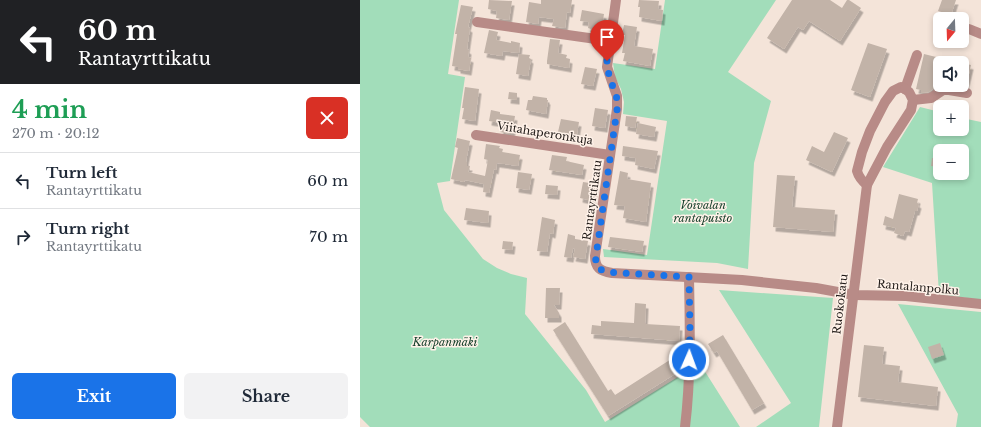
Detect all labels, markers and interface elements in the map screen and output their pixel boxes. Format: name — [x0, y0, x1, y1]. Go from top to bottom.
north arrow — [933, 12, 969, 48]
map controls — [933, 12, 969, 180]
text: 60 m — [78, 13, 156, 48]
icon: left — [12, 16, 64, 68]
pin — [590, 20, 624, 61]
icon: arrive — [596, 26, 618, 48]
text: Rantayrttikatu — [78, 48, 211, 70]
button: sound — [933, 56, 969, 92]
text: 4 min — [12, 95, 87, 124]
button: close — [306, 97, 348, 139]
button: + — [933, 100, 969, 136]
street label: Viitahaperonkuja — [495, 118, 595, 148]
text: 270 m · 20:12 — [12, 125, 99, 142]
button: − — [933, 144, 969, 180]
street label: Rantayrttikatu — [579, 158, 605, 241]
text: Turn left — [46, 163, 117, 182]
icon: left — [12, 170, 34, 192]
text: 60 m — [307, 171, 348, 190]
text: Rantayrttikatu — [46, 182, 142, 199]
park label: Voivalan rantapuisto — [674, 198, 733, 225]
text: Turn right — [46, 219, 129, 238]
icon: right — [12, 226, 34, 248]
text: 70 m — [309, 227, 348, 246]
text: Rantayrttikatu — [46, 238, 142, 255]
street label: Ruokokatu — [829, 272, 851, 335]
street label: Rantalanpolku — [876, 276, 960, 298]
park label: Karpanmäki — [412, 335, 478, 349]
position arrow — [668, 339, 710, 381]
button: Exit — [12, 373, 176, 419]
button: Share — [184, 373, 348, 419]

